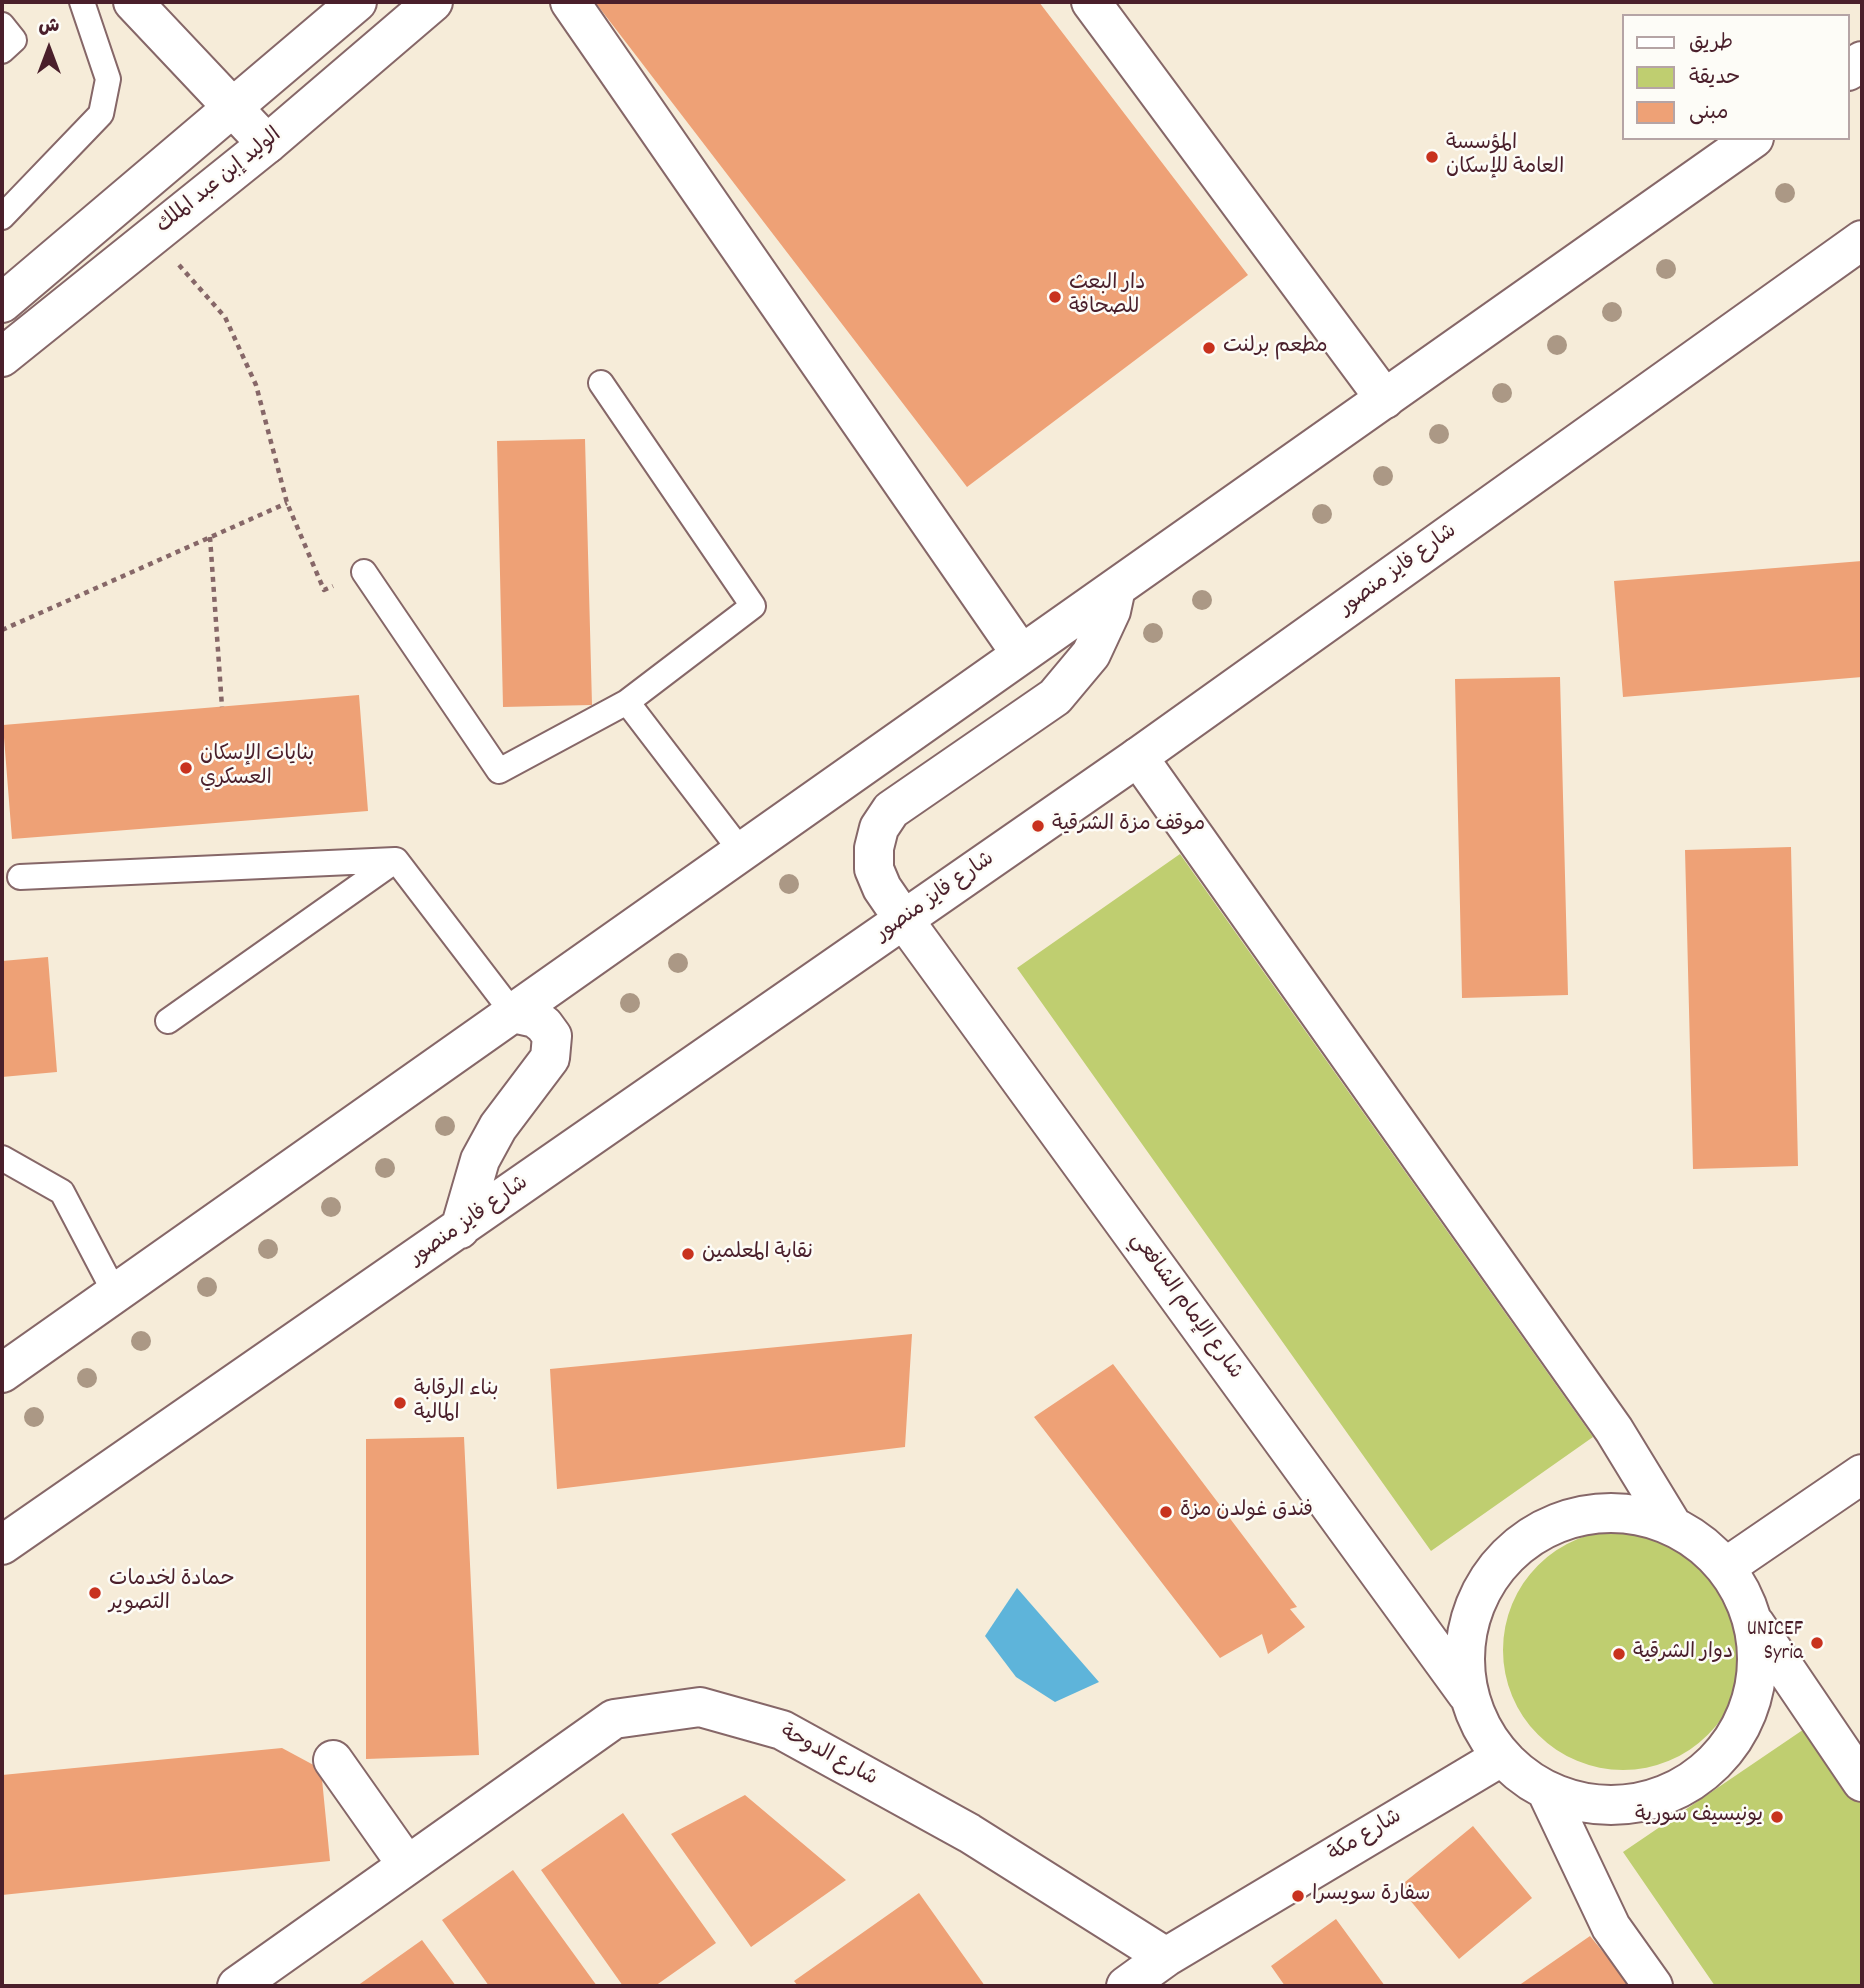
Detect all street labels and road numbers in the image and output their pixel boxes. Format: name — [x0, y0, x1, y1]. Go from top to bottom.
street label: الوليد إبن عبد الملك — [152, 124, 288, 240]
street label: شارع فايز منصور — [1335, 520, 1463, 622]
street label: شارع فايز منصور — [872, 848, 1000, 948]
street label: شارع فايز منصور — [406, 1172, 534, 1272]
street label: شارع الإمام الشافعي — [1123, 1229, 1247, 1385]
street label: شارع الدوحة — [775, 1721, 881, 1793]
street label: شارع مكة — [1325, 1805, 1407, 1869]

